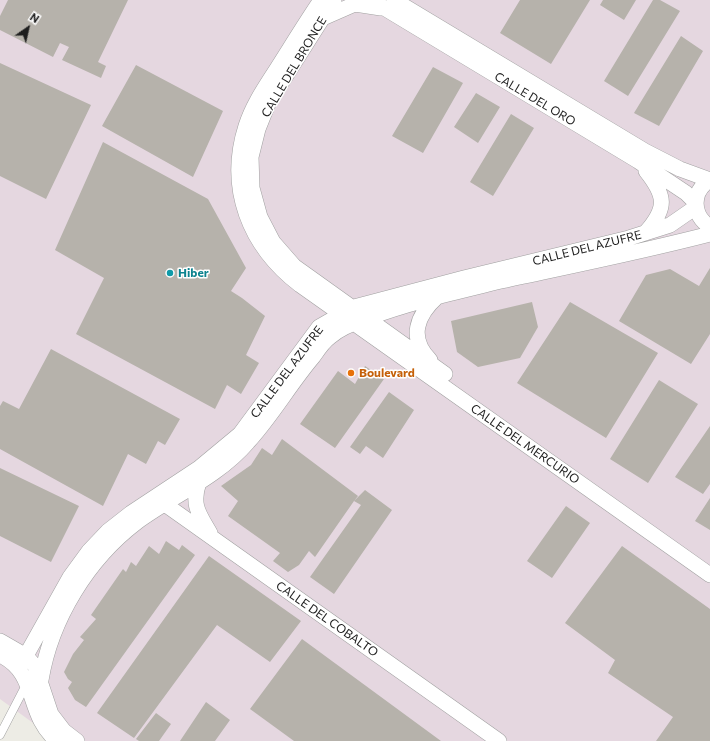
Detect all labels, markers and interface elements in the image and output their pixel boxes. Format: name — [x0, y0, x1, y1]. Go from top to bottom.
north arrow — [8, 8, 48, 48]
text: N — [28, 10, 42, 25]
street label: CALLE DEL BRONCE — [258, 14, 330, 120]
street label: CALLE DEL ORO — [492, 69, 578, 129]
street label: CALLE DEL AZUFRE — [531, 227, 643, 269]
place label: Hiber — [178, 266, 209, 280]
marker: Hiber — [165, 268, 175, 278]
street label: CALLE DEL AZUFRE — [248, 323, 326, 421]
place label: Boulevard — [359, 366, 415, 380]
marker: Boulevard — [346, 368, 356, 378]
street label: CALLE DEL MERCURIO — [468, 401, 582, 487]
street label: CALLE DEL COBALTO — [273, 578, 381, 660]

